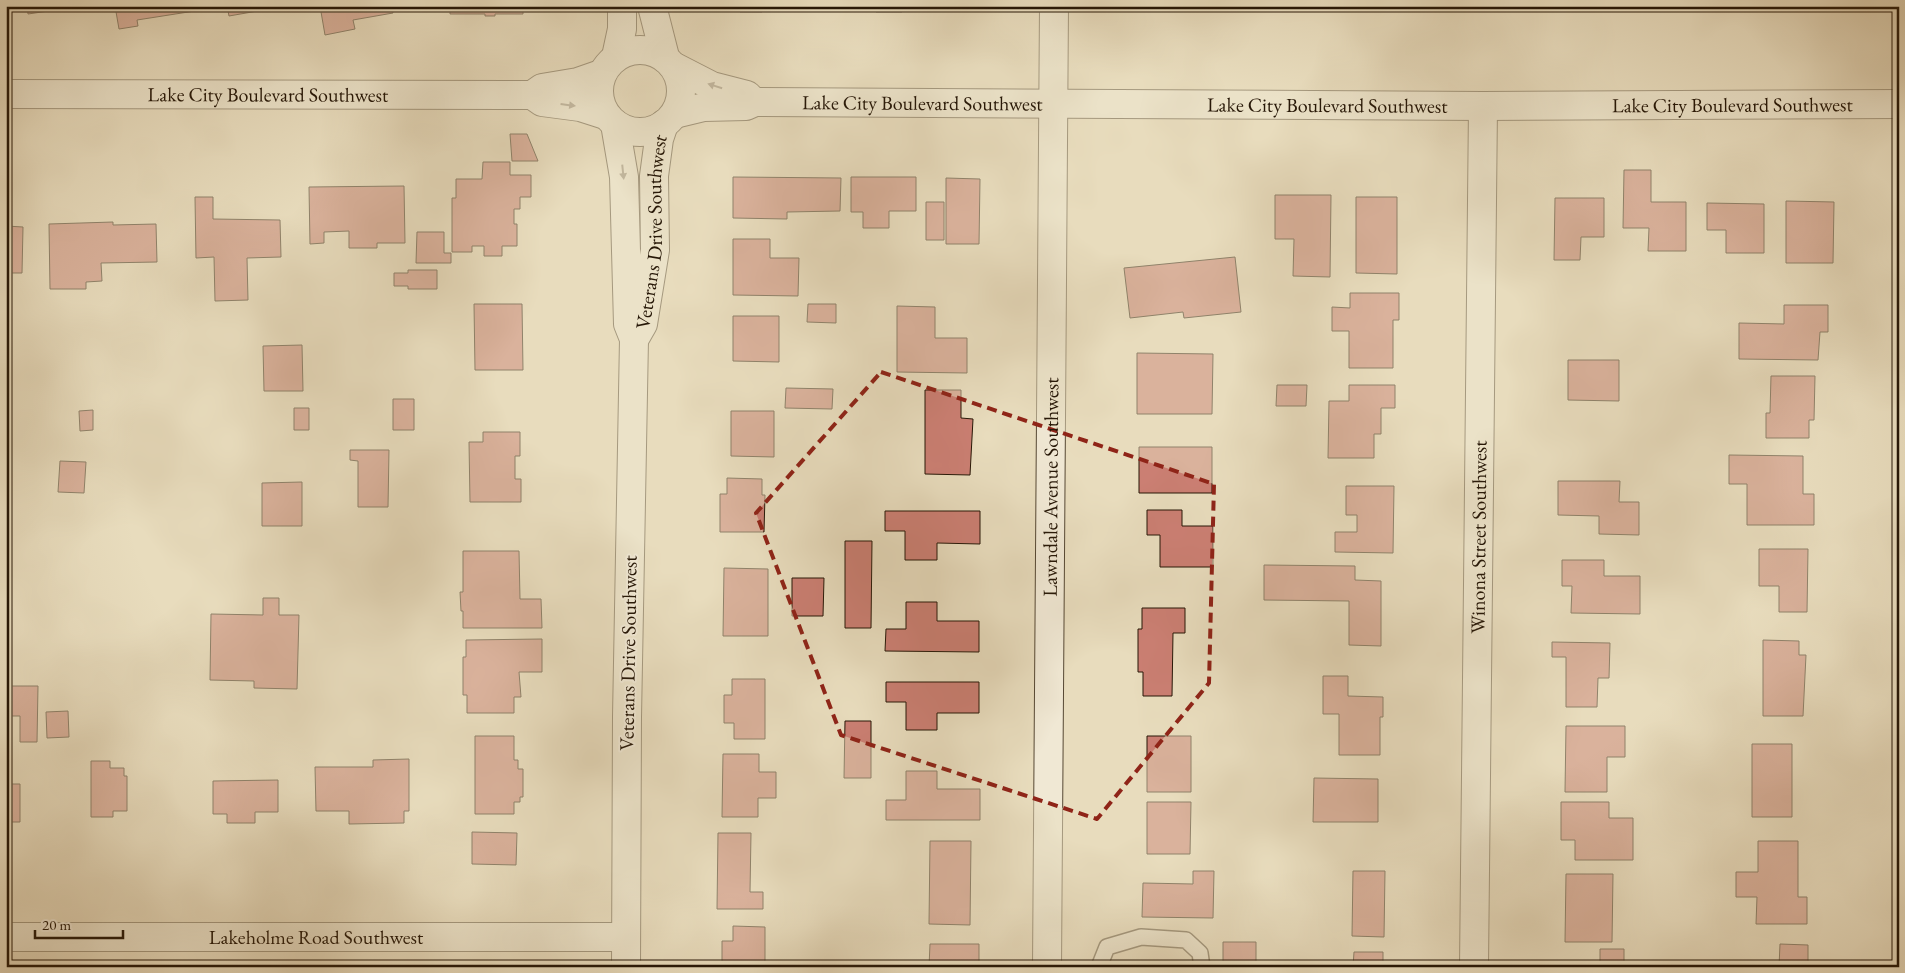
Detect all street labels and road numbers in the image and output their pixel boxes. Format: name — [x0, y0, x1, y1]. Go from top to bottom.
street label: Lake City Boulevard Southwest — [148, 81, 389, 108]
street label: Lake City Boulevard Southwest — [802, 89, 1043, 117]
street label: Lake City Boulevard Southwest — [1207, 91, 1448, 119]
street label: Lake City Boulevard Southwest — [1612, 91, 1853, 118]
street label: Veterans Drive Southwest — [629, 130, 673, 331]
street label: Lawndale Avenue Southwest — [1037, 377, 1064, 597]
street label: Winona Street Southwest — [1464, 439, 1493, 634]
street label: Veterans Drive Southwest — [613, 554, 643, 751]
street label: Lakeholme Road Southwest — [209, 924, 424, 950]

